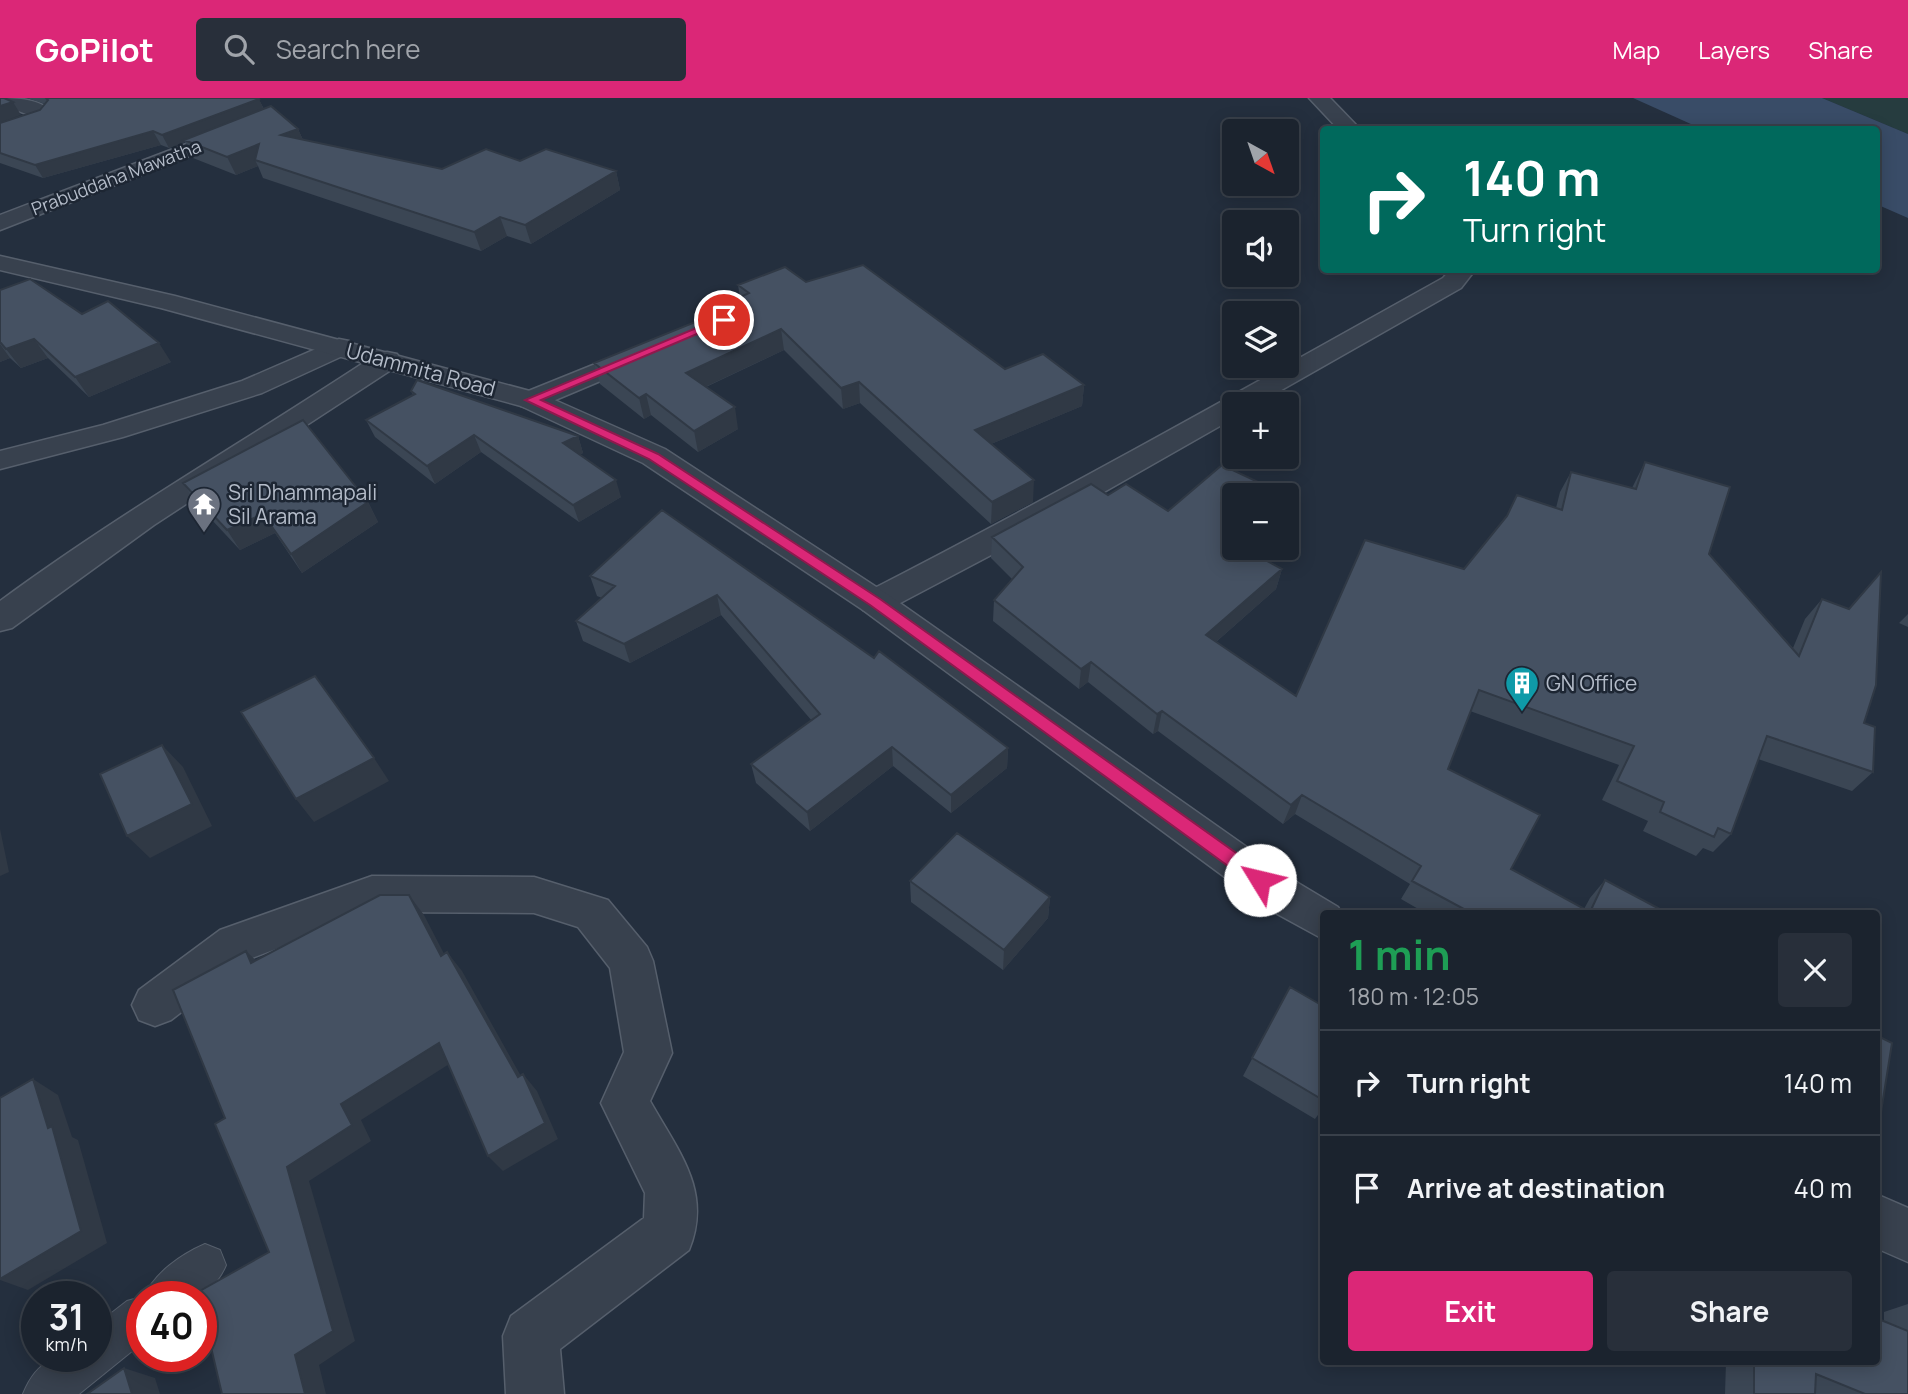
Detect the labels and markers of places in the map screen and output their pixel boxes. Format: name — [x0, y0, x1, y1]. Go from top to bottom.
pin — [694, 290, 754, 350]
place label: Sri Dhammapali Sil Arama — [228, 478, 377, 530]
temple icon: Sri Dhammapali Sil Arama — [185, 485, 223, 534]
building icon: GN Office — [1503, 664, 1541, 713]
place label: GN Office — [1546, 669, 1637, 697]

